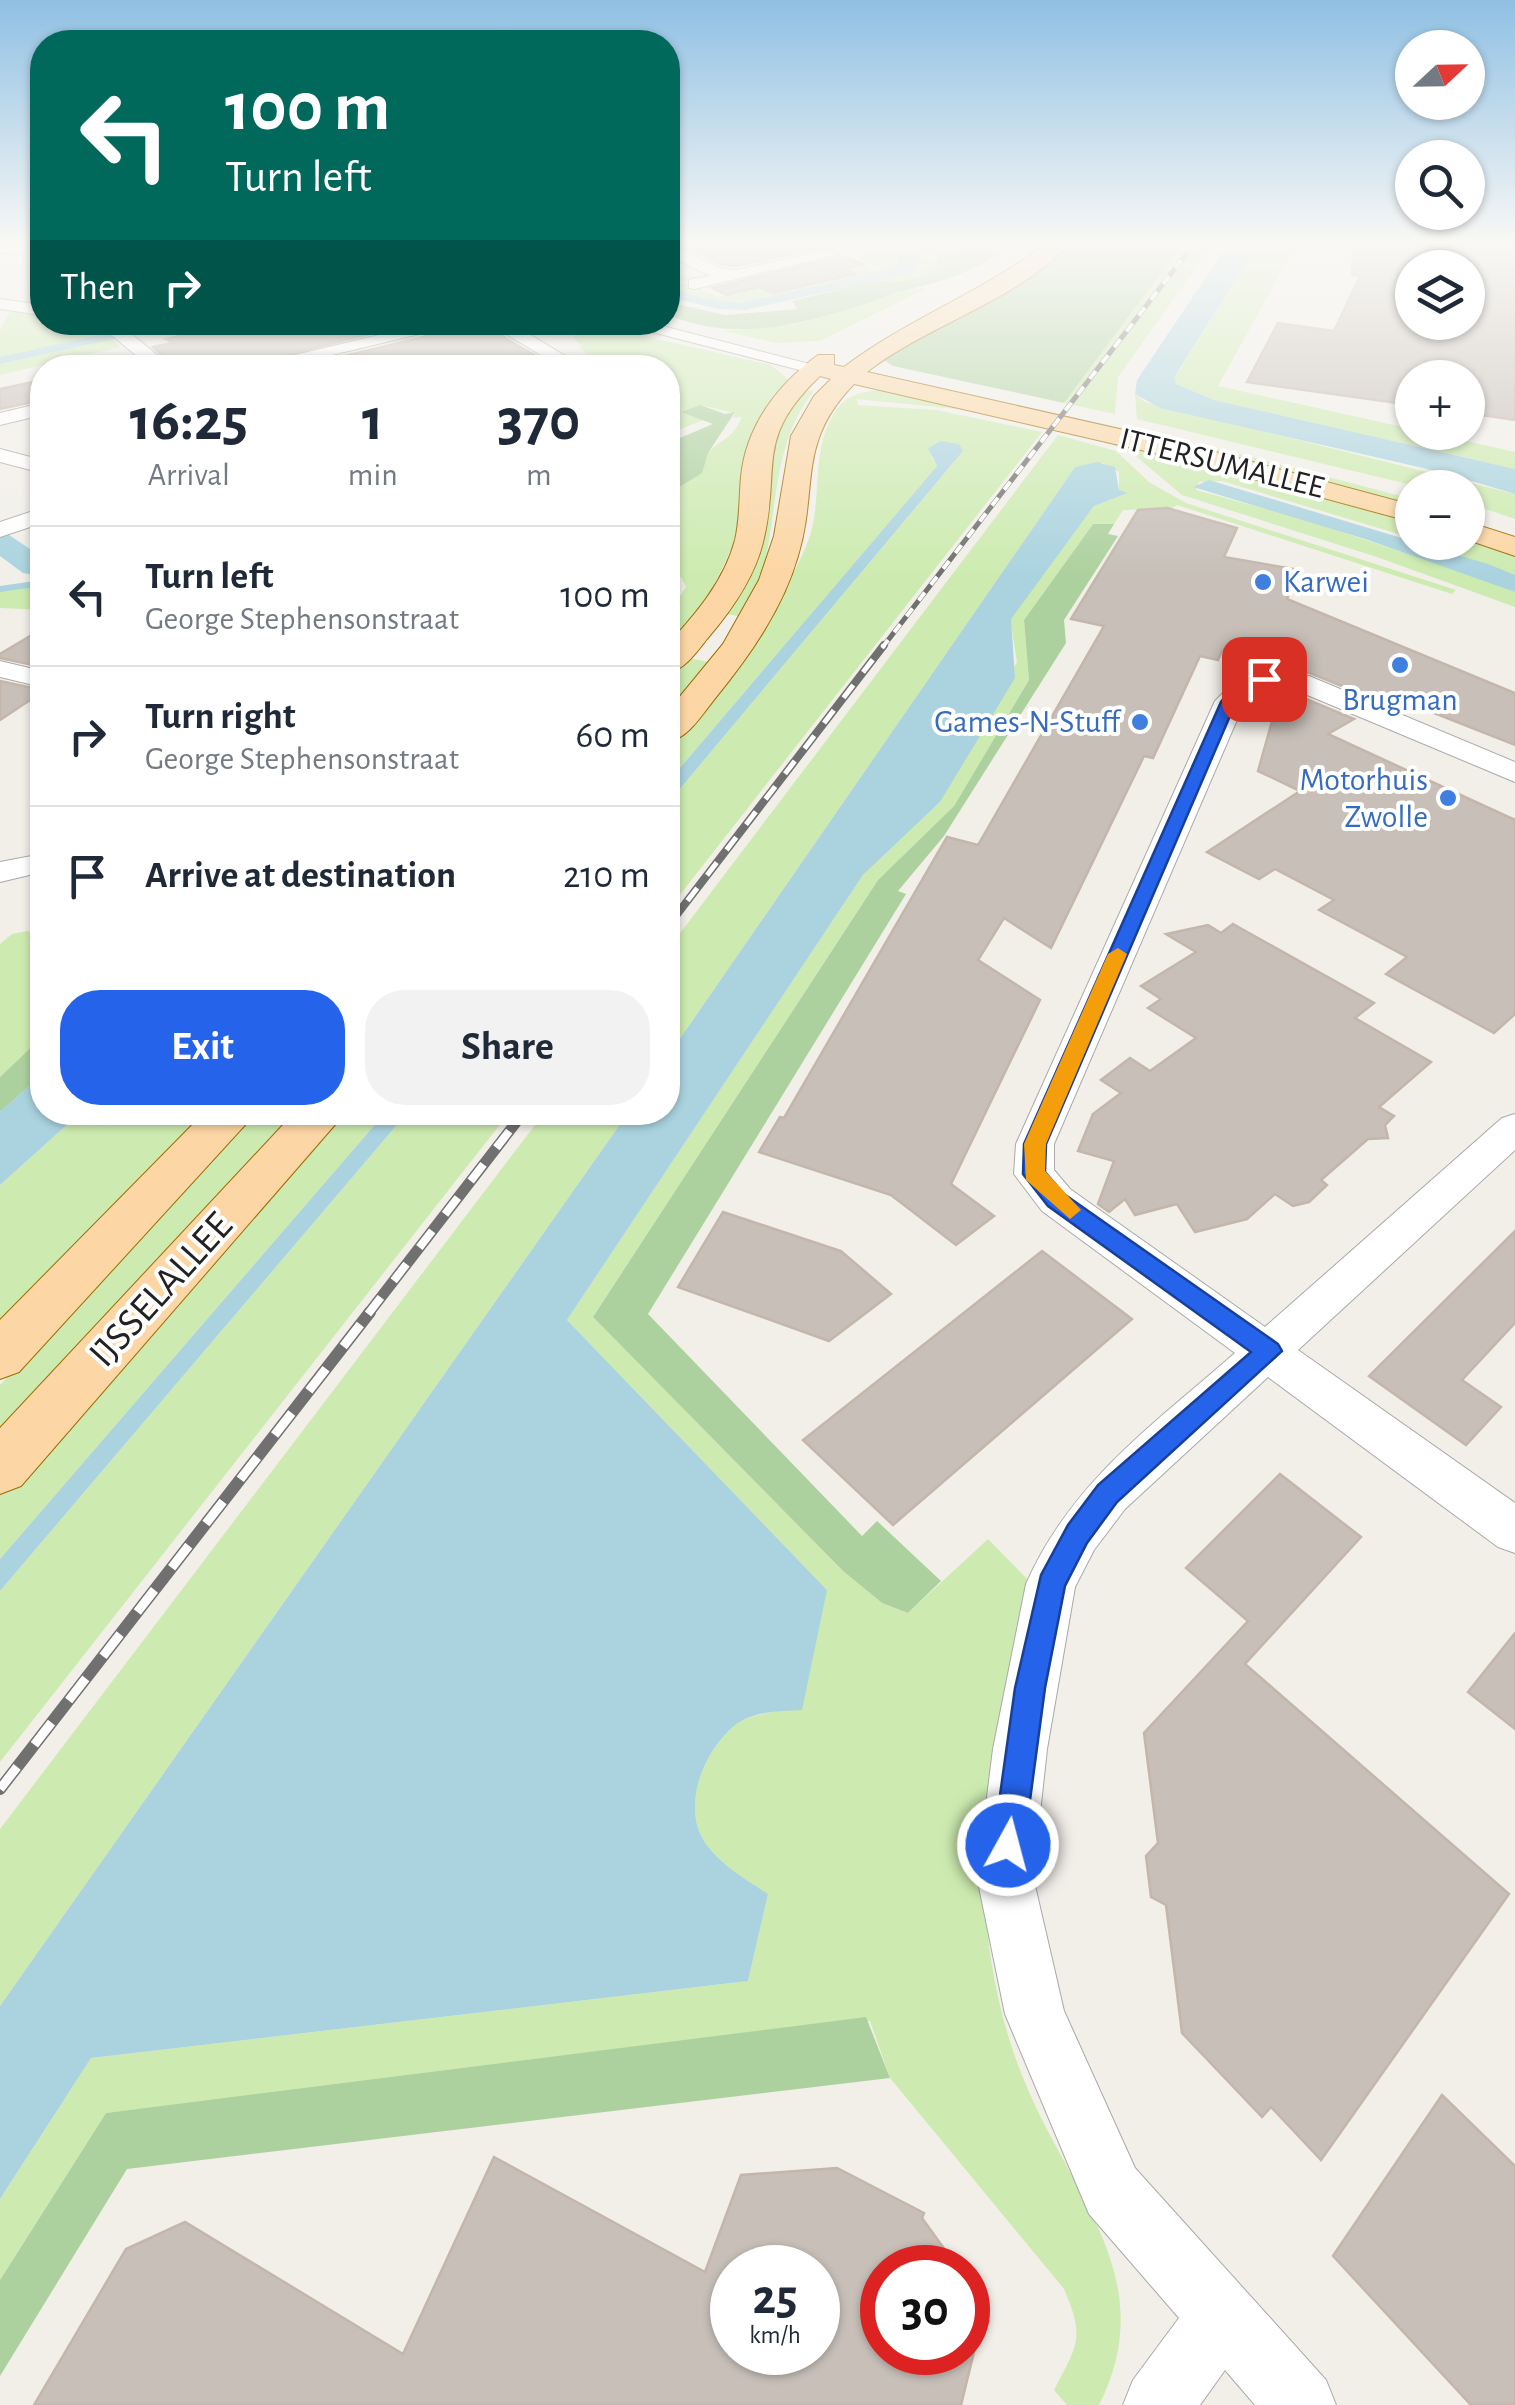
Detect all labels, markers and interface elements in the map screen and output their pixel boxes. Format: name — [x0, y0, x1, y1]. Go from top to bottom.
north arrow — [1395, 30, 1485, 120]
map controls — [1395, 30, 1485, 560]
icon: left — [60, 70, 190, 200]
text: 100 m — [225, 73, 390, 143]
button: search — [1395, 140, 1485, 230]
text: Turn left — [225, 155, 372, 200]
button: layers — [1395, 250, 1485, 340]
icon: right — [155, 260, 210, 315]
text: Then — [60, 269, 135, 307]
button: + — [1395, 360, 1485, 450]
text: 16:25 — [130, 391, 248, 451]
text: 1 — [362, 391, 384, 451]
text: 370 — [497, 391, 580, 451]
street label: ITTERSUMALLEE — [1117, 422, 1327, 504]
text: Arrival — [148, 459, 230, 491]
text: min — [348, 459, 398, 491]
text: m — [526, 459, 552, 491]
button: − — [1395, 470, 1485, 560]
text: Turn left — [145, 558, 273, 596]
place label: Karwei — [1283, 566, 1369, 598]
icon: left — [60, 569, 115, 624]
marker: Karwei — [1252, 571, 1274, 593]
text: 100 m — [560, 577, 650, 615]
text: George Stephensonstraat — [145, 603, 459, 635]
pin — [1222, 637, 1307, 722]
icon: arrive — [1237, 652, 1292, 707]
marker: Brugman — [1389, 654, 1411, 676]
place label: Brugman — [1342, 684, 1458, 716]
text: Turn right — [145, 698, 295, 736]
place label: Games-N-Stuff — [934, 706, 1122, 738]
icon: right — [60, 709, 115, 764]
marker: Games-N-Stuff — [1129, 711, 1151, 733]
text: 60 m — [575, 717, 650, 755]
text: George Stephensonstraat — [145, 743, 459, 775]
place label: Motorhuis Zwolle — [1300, 764, 1428, 833]
marker: Motorhuis Zwolle — [1437, 787, 1459, 809]
icon: arrive — [60, 849, 115, 904]
text: Arrive at destination — [145, 857, 456, 895]
text: 210 m — [563, 857, 650, 895]
button: Exit — [60, 990, 345, 1105]
button: Share — [365, 990, 650, 1105]
street label: IJSSELALLEE — [82, 1205, 240, 1375]
position arrow — [956, 1793, 1060, 1897]
speed limit sign: 30 — [860, 2245, 990, 2375]
text: 25 — [752, 2273, 798, 2323]
text: km/h — [749, 2323, 801, 2348]

